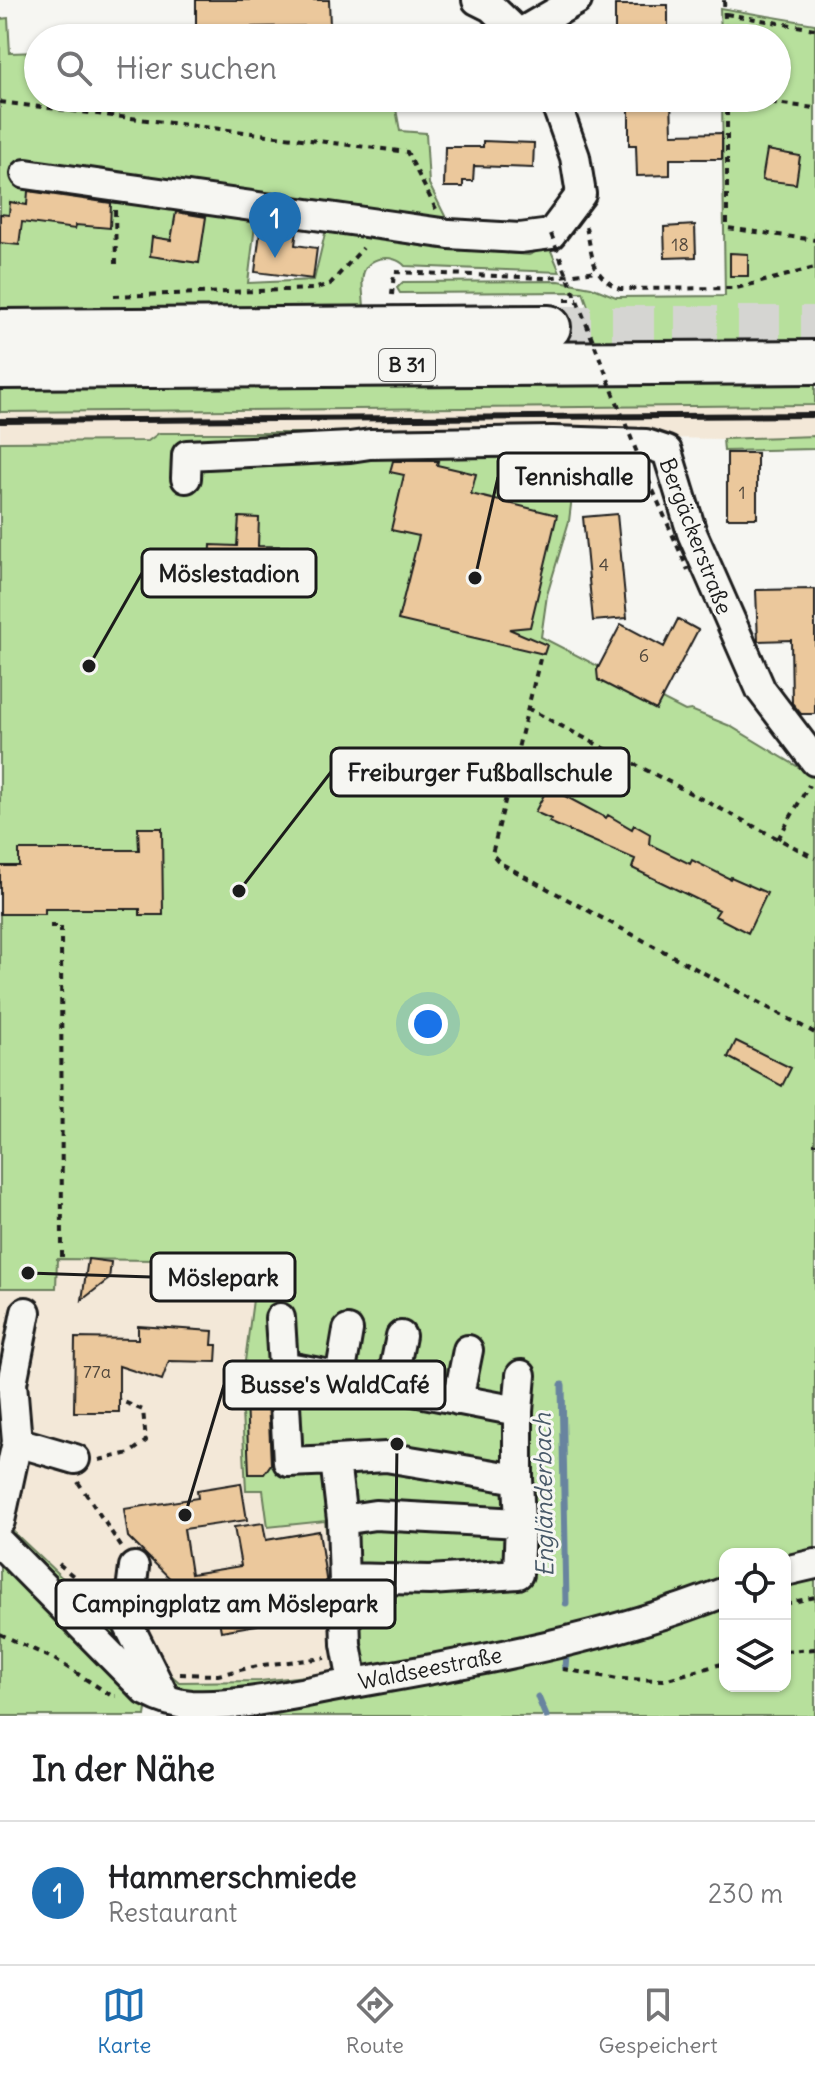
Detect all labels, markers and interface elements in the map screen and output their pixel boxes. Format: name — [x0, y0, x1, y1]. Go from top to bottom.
search box — [24, 24, 791, 112]
icon: search — [52, 46, 96, 90]
text: Hier suchen — [116, 49, 277, 87]
pin: 1 — [249, 192, 301, 258]
house number: 18 — [671, 233, 689, 256]
road number: B 31 — [379, 349, 435, 381]
callout: Tennishalle — [498, 453, 649, 501]
street label: Bergäckerstraße — [653, 454, 739, 618]
text: Tennishalle — [514, 461, 634, 491]
house number: 1 — [738, 481, 746, 504]
callout: Möslestadion — [142, 549, 316, 597]
house number: 4 — [599, 553, 609, 576]
text: Möslestadion — [158, 558, 300, 588]
house number: 6 — [639, 644, 649, 667]
callout: Freiburger Fußballschule — [331, 748, 629, 796]
text: Freiburger Fußballschule — [347, 757, 613, 787]
your location — [408, 1004, 448, 1044]
callout: Möslepark — [151, 1253, 295, 1301]
text: Möslepark — [167, 1262, 279, 1292]
house number: 77a — [83, 1360, 111, 1383]
callout: Busse's WaldCafé — [224, 1361, 445, 1409]
text: Busse's WaldCafé — [240, 1369, 430, 1399]
water label: Engländerbach — [527, 1412, 559, 1577]
map controls — [719, 1548, 791, 1692]
button: locate — [719, 1548, 791, 1620]
callout: Campingplatz am Möslepark — [56, 1580, 395, 1628]
text: Campingplatz am Möslepark — [72, 1588, 378, 1618]
button: layers — [719, 1620, 791, 1692]
street label: Waldseestraße — [356, 1640, 504, 1696]
text: In der Nähe — [32, 1747, 215, 1790]
text: Hammerschmiede — [108, 1858, 357, 1896]
text: 1 — [53, 1877, 63, 1910]
text: 230 m — [708, 1877, 783, 1910]
text: Restaurant — [108, 1896, 237, 1929]
tab: Karte — [97, 1983, 151, 2059]
tab: Route — [346, 1983, 404, 2059]
tab: Gespeichert — [598, 1983, 718, 2059]

